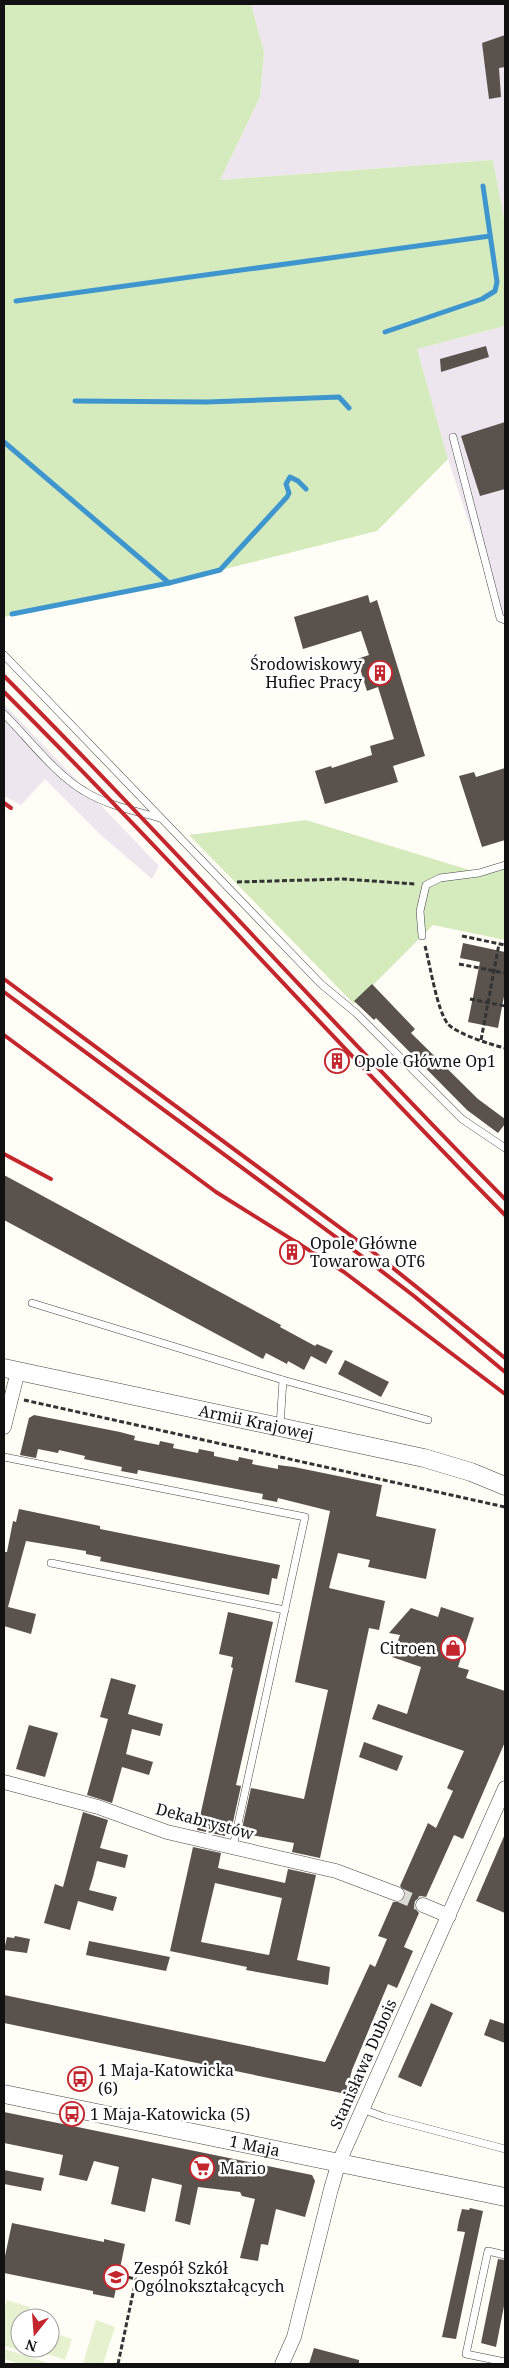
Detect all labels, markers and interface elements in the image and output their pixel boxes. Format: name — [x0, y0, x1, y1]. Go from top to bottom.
place label: Środowiskowy Hufiec Pracy — [250, 653, 363, 693]
building icon: Środowiskowy Hufiec Pracy — [367, 660, 393, 686]
building icon: Opole Główne Op1 — [324, 1048, 350, 1074]
place label: Opole Główne Op1 — [354, 1050, 496, 1072]
place label: Opole Główne Towarowa OT6 — [310, 1232, 425, 1272]
building icon: Opole Główne Towarowa OT6 — [279, 1239, 305, 1265]
street label: Armii Krajowej — [197, 1399, 316, 1445]
shop icon: Citroen — [440, 1635, 466, 1661]
place label: Citroen — [380, 1637, 436, 1659]
street label: Dekabrystów — [153, 1797, 257, 1845]
street label: Stanisława Dubois — [324, 1995, 402, 2133]
place label: 1 Maja-Katowicka (6) — [98, 2059, 234, 2099]
bus stop icon: 1 Maja-Katowicka (6) — [67, 2066, 93, 2092]
bus stop icon: 1 Maja-Katowicka (5) — [59, 2101, 85, 2127]
place label: 1 Maja-Katowicka (5) — [90, 2103, 250, 2125]
street label: 1 Maja — [228, 2130, 282, 2161]
supermarket icon: Mario — [189, 2155, 215, 2181]
place label: Mario — [220, 2157, 266, 2179]
place label: Zespół Szkół Ogólnokształcących — [134, 2257, 285, 2297]
school or university icon: Zespół Szkół Ogólnokształcących — [103, 2264, 129, 2290]
north arrow — [10, 2308, 60, 2358]
text: N — [23, 2335, 39, 2357]

